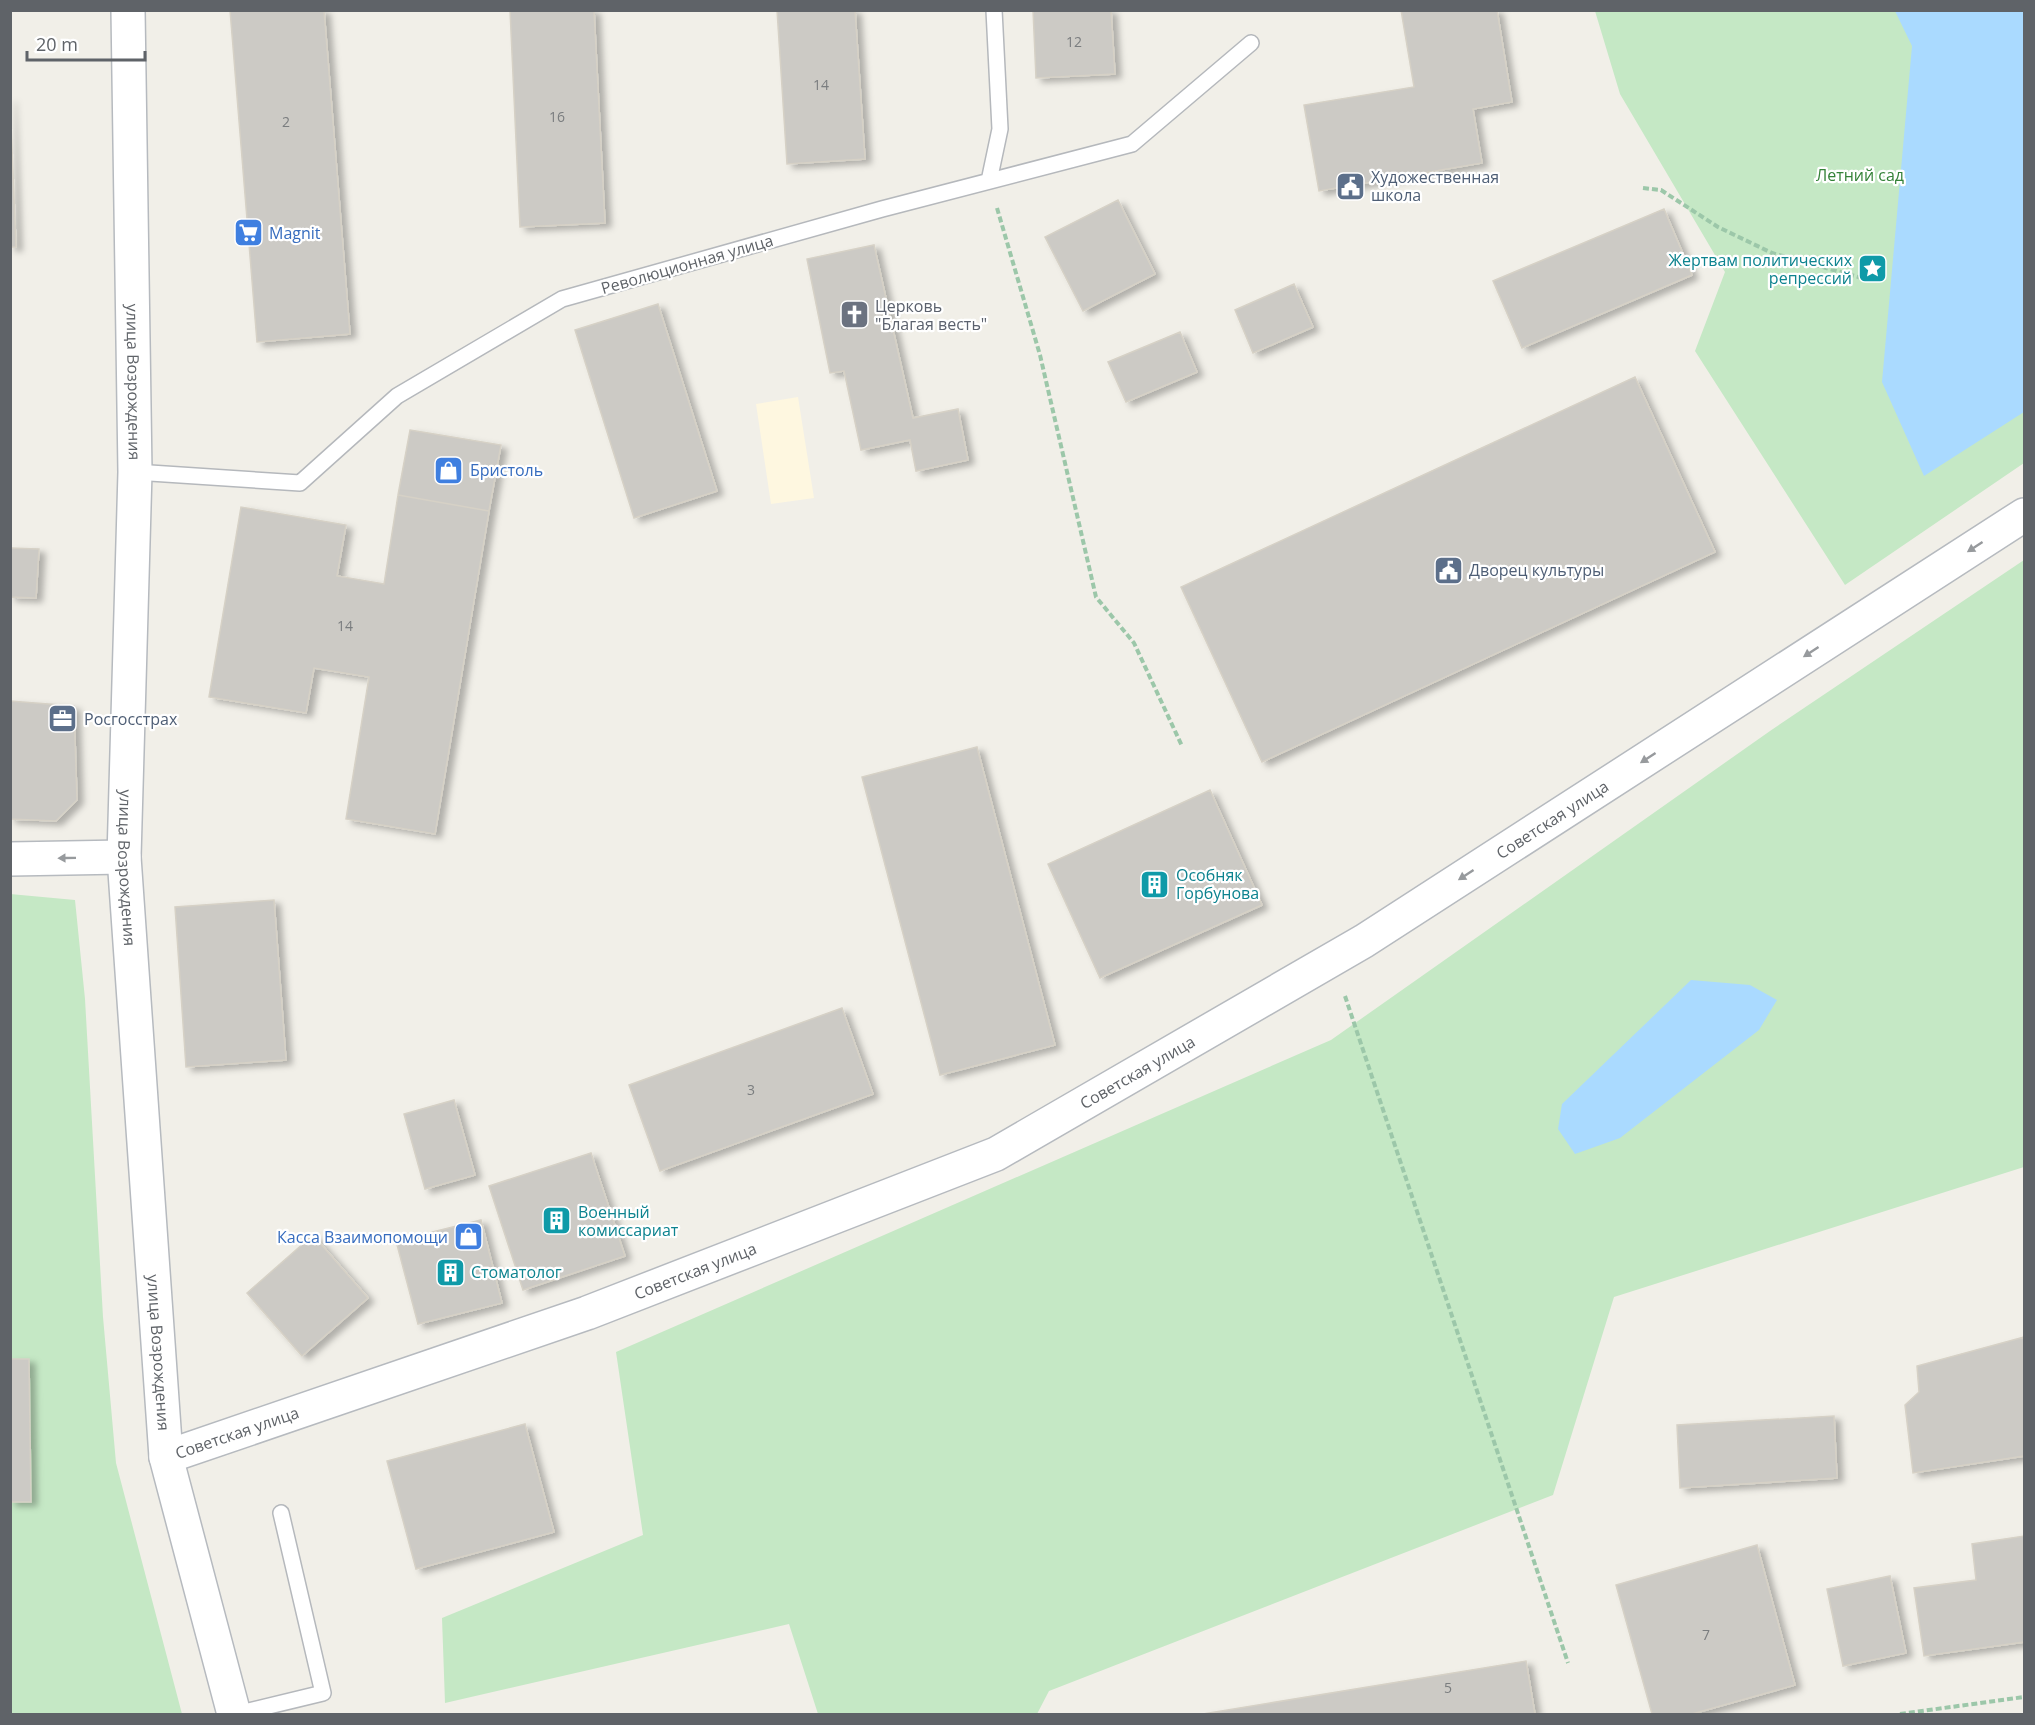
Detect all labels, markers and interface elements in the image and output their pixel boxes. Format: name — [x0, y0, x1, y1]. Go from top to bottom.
scale bar — [27, 24, 146, 62]
text: 20 m — [36, 32, 78, 56]
house number: 12 — [1066, 32, 1082, 51]
house number: 14 — [813, 75, 829, 94]
house number: 16 — [549, 107, 565, 126]
house number: 2 — [282, 112, 290, 131]
park label: Летний сад — [1816, 164, 1904, 186]
place label: Художественная школа — [1371, 166, 1499, 206]
public building icon: Художественная школа — [1334, 170, 1366, 202]
supermarket icon: Magnit — [232, 217, 264, 249]
place label: Magnit — [269, 222, 321, 244]
street label: Революционная улица — [598, 229, 776, 299]
place label: Жертвам политических репрессий — [1669, 249, 1853, 289]
place icon: Жертвам политических репрессий — [1857, 253, 1889, 285]
place label: Церковь "Благая весть" — [875, 295, 987, 335]
church icon: Церковь "Благая весть" — [838, 299, 870, 331]
street label: улица Возрождения — [121, 303, 146, 460]
shop icon: Бристоль — [433, 454, 465, 486]
place label: Бристоль — [470, 459, 543, 481]
one-way arrow — [1967, 541, 1984, 552]
public building icon: Дворец культуры — [1432, 554, 1464, 586]
place label: Дворец культуры — [1469, 559, 1604, 581]
house number: 14 — [337, 616, 353, 635]
one-way arrow — [1803, 647, 1820, 658]
office icon: Росгосстрах — [47, 703, 79, 735]
place label: Росгосстрах — [84, 708, 178, 730]
one-way arrow — [1640, 752, 1656, 764]
street label: Советская улица — [1492, 775, 1613, 864]
street label: улица Возрождения — [113, 789, 141, 947]
one-way arrow — [58, 853, 77, 863]
place label: Особняк Горбунова — [1176, 864, 1259, 904]
building icon: Особняк Горбунова — [1139, 868, 1171, 900]
one-way arrow — [1458, 870, 1474, 881]
street label: Советская улица — [1076, 1030, 1199, 1114]
house number: 3 — [747, 1080, 755, 1099]
place label: Военный комиссариат — [578, 1201, 679, 1241]
building icon: Военный комиссариат — [541, 1205, 573, 1237]
shop icon: Касса Взаимопомощи — [453, 1221, 485, 1253]
place label: Касса Взаимопомощи — [277, 1226, 448, 1248]
street label: Советская улица — [631, 1237, 760, 1305]
building icon: Стоматолог — [434, 1256, 466, 1288]
place label: Стоматолог — [471, 1261, 562, 1283]
street label: улица Возрождения — [142, 1274, 175, 1431]
street label: Советская улица — [172, 1401, 302, 1464]
house number: 7 — [1702, 1625, 1710, 1644]
house number: 5 — [1444, 1678, 1452, 1697]

